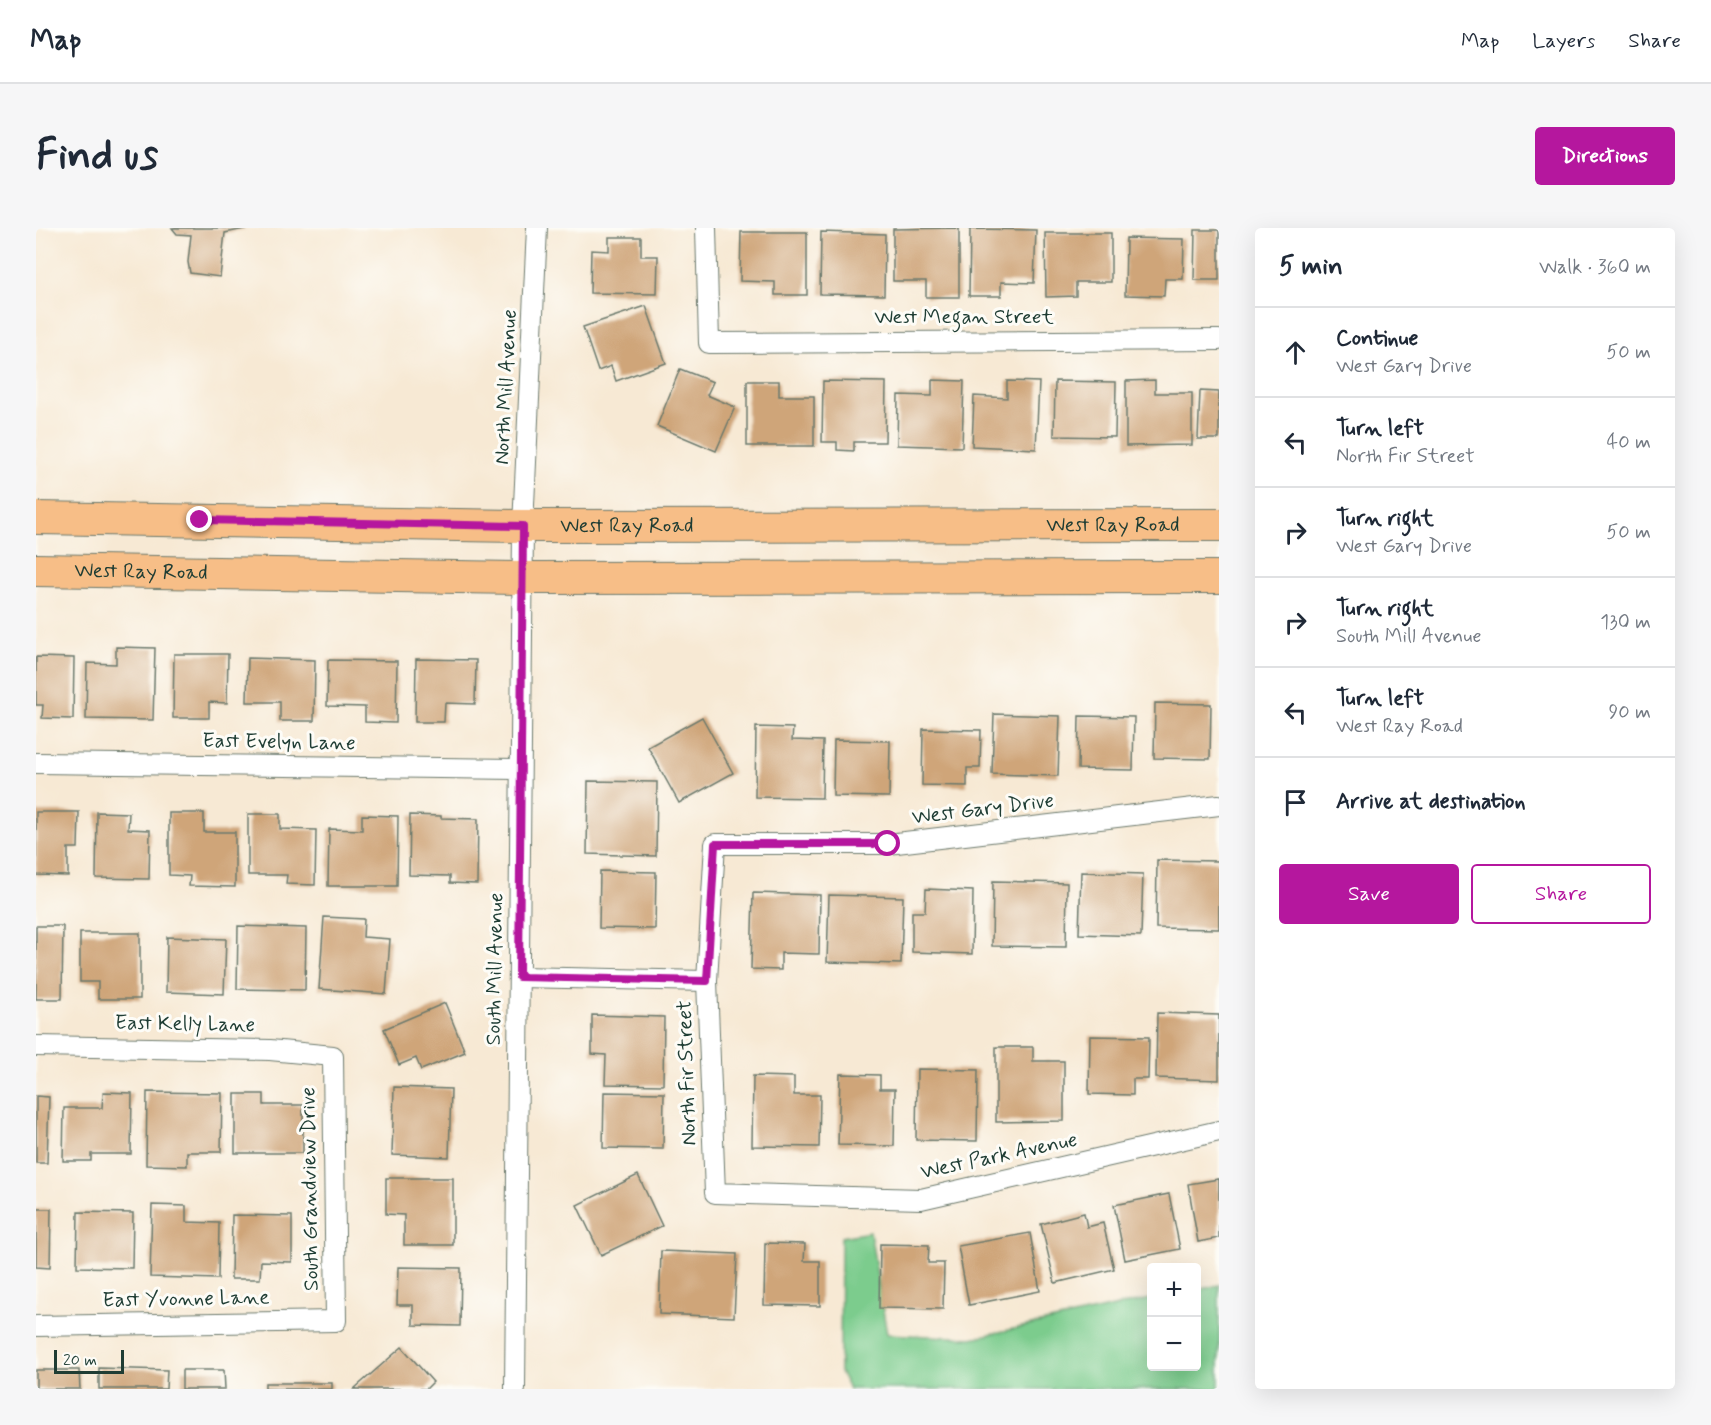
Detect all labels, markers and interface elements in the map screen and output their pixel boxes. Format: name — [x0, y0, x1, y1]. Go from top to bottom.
text: Map — [30, 23, 81, 60]
text: Map — [1461, 27, 1499, 55]
text: Layers — [1532, 27, 1595, 55]
text: Share — [1628, 27, 1681, 55]
button: Directions — [1535, 127, 1675, 185]
text: Find us — [36, 129, 158, 184]
text: 5 min — [1279, 250, 1343, 284]
text: Walk · 360 m — [1539, 254, 1651, 281]
street label: West Megan Street — [874, 303, 1054, 333]
street label: North Mill Avenue — [488, 308, 524, 466]
text: Continue — [1336, 325, 1418, 353]
icon: ahead — [1279, 336, 1312, 369]
text: 50 m — [1606, 339, 1651, 366]
text: West Gary Drive — [1336, 353, 1472, 380]
text: Turn left — [1336, 415, 1424, 443]
icon: left — [1279, 426, 1312, 459]
text: 40 m — [1607, 429, 1651, 456]
text: North Fir Street — [1336, 443, 1475, 470]
text: Turn right — [1336, 505, 1434, 533]
route end — [186, 506, 212, 532]
street label: West Ray Road — [1046, 511, 1180, 539]
street label: West Ray Road — [560, 512, 694, 540]
icon: right — [1279, 516, 1312, 549]
text: 50 m — [1606, 519, 1651, 546]
text: West Gary Drive — [1336, 533, 1472, 560]
street label: West Ray Road — [74, 557, 208, 587]
text: Turn right — [1336, 595, 1434, 623]
icon: right — [1279, 606, 1312, 639]
text: 130 m — [1600, 609, 1651, 636]
text: South Mill Avenue — [1336, 623, 1481, 650]
text: Turn left — [1336, 685, 1424, 713]
icon: left — [1279, 696, 1312, 729]
text: 90 m — [1608, 699, 1651, 726]
text: West Ray Road — [1336, 713, 1463, 740]
street label: East Evelyn Lane — [202, 727, 356, 757]
street label: West Gary Drive — [910, 786, 1056, 832]
icon: arrive — [1279, 786, 1312, 819]
text: Arrive at destination — [1336, 788, 1526, 816]
route start — [874, 830, 900, 856]
button: Save — [1279, 864, 1459, 924]
button: Share — [1471, 864, 1651, 924]
street label: South Mill Avenue — [480, 892, 510, 1046]
street label: North Fir Street — [670, 1000, 704, 1146]
street label: East Kelly Lane — [115, 1009, 255, 1039]
street label: South Grandview Drive — [294, 1087, 326, 1291]
street label: West Park Avenue — [918, 1126, 1080, 1186]
map controls — [1147, 1263, 1201, 1371]
button: + — [1147, 1263, 1201, 1317]
street label: East Yvonne Lane — [102, 1284, 270, 1314]
button: − — [1147, 1317, 1201, 1371]
scale bar — [54, 1347, 124, 1374]
text: 20 m — [63, 1350, 97, 1371]

